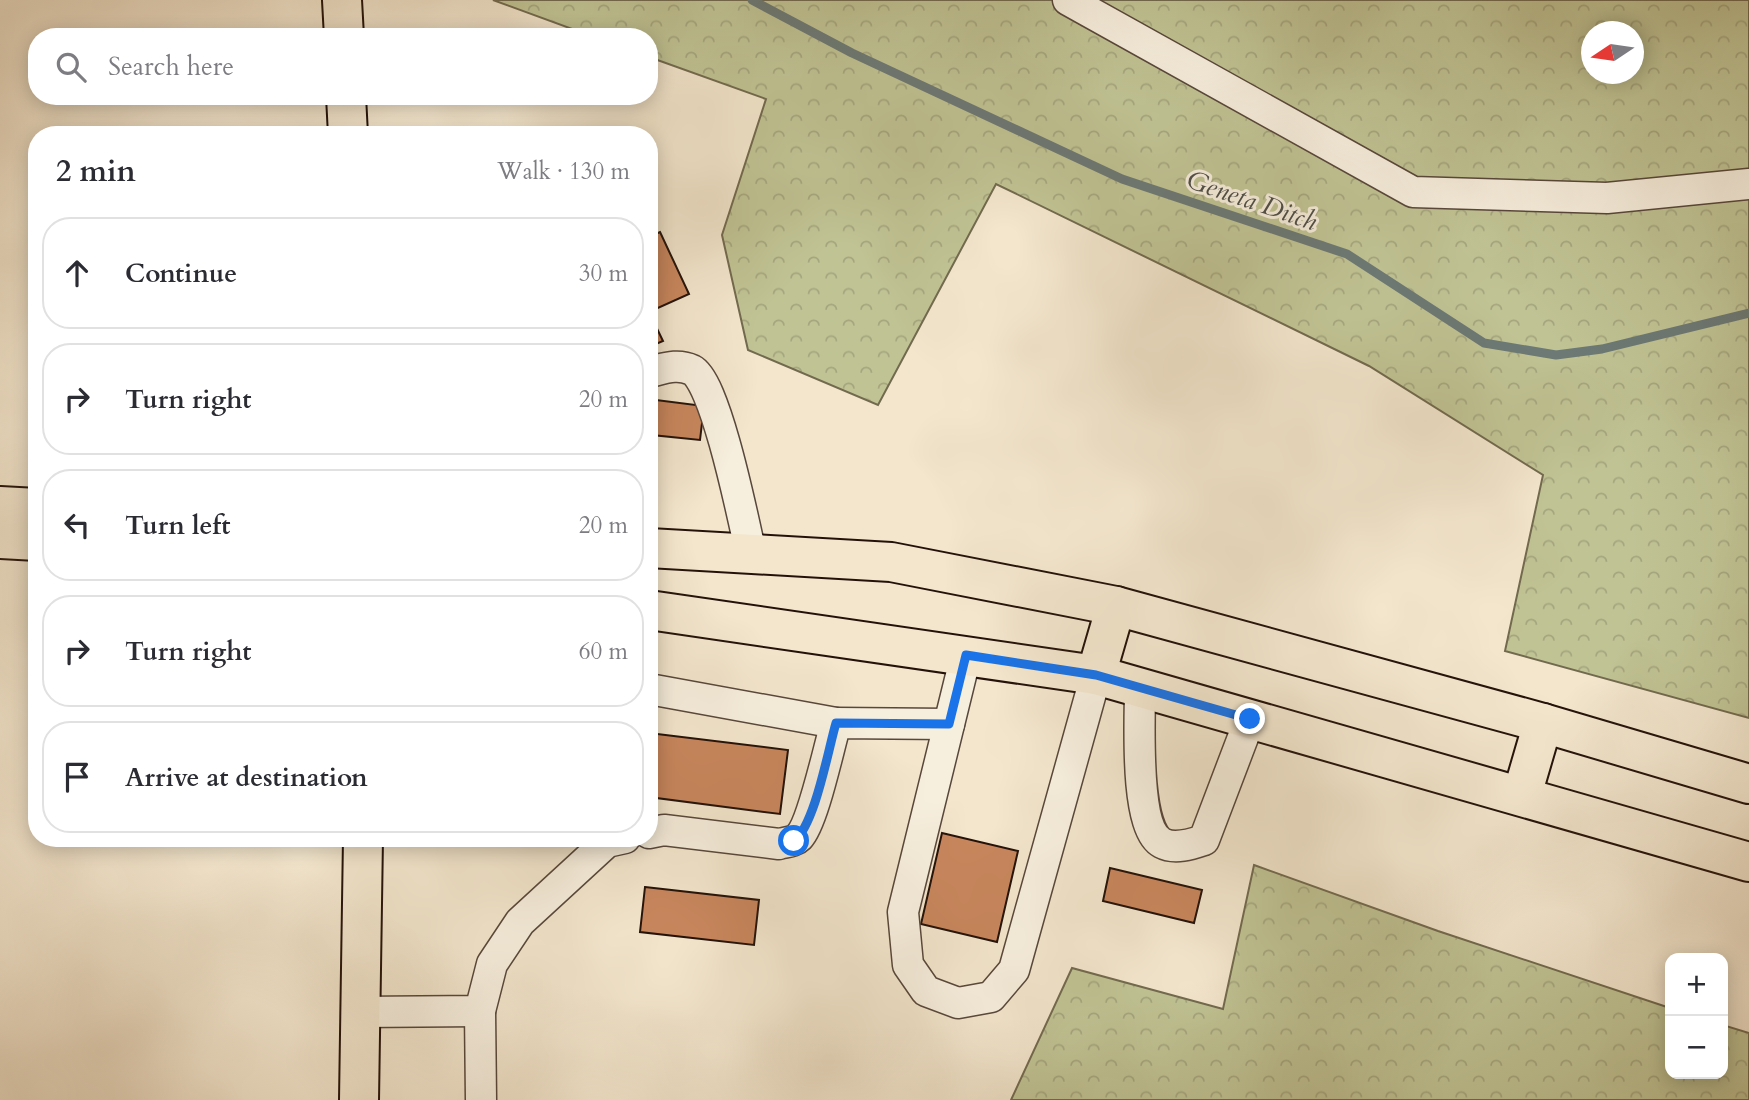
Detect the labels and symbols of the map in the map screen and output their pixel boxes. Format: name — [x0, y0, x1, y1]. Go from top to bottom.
north arrow — [1581, 21, 1644, 84]
water label: Geneta Ditch — [1182, 162, 1322, 239]
route end — [1234, 703, 1265, 734]
route start — [778, 825, 809, 856]

